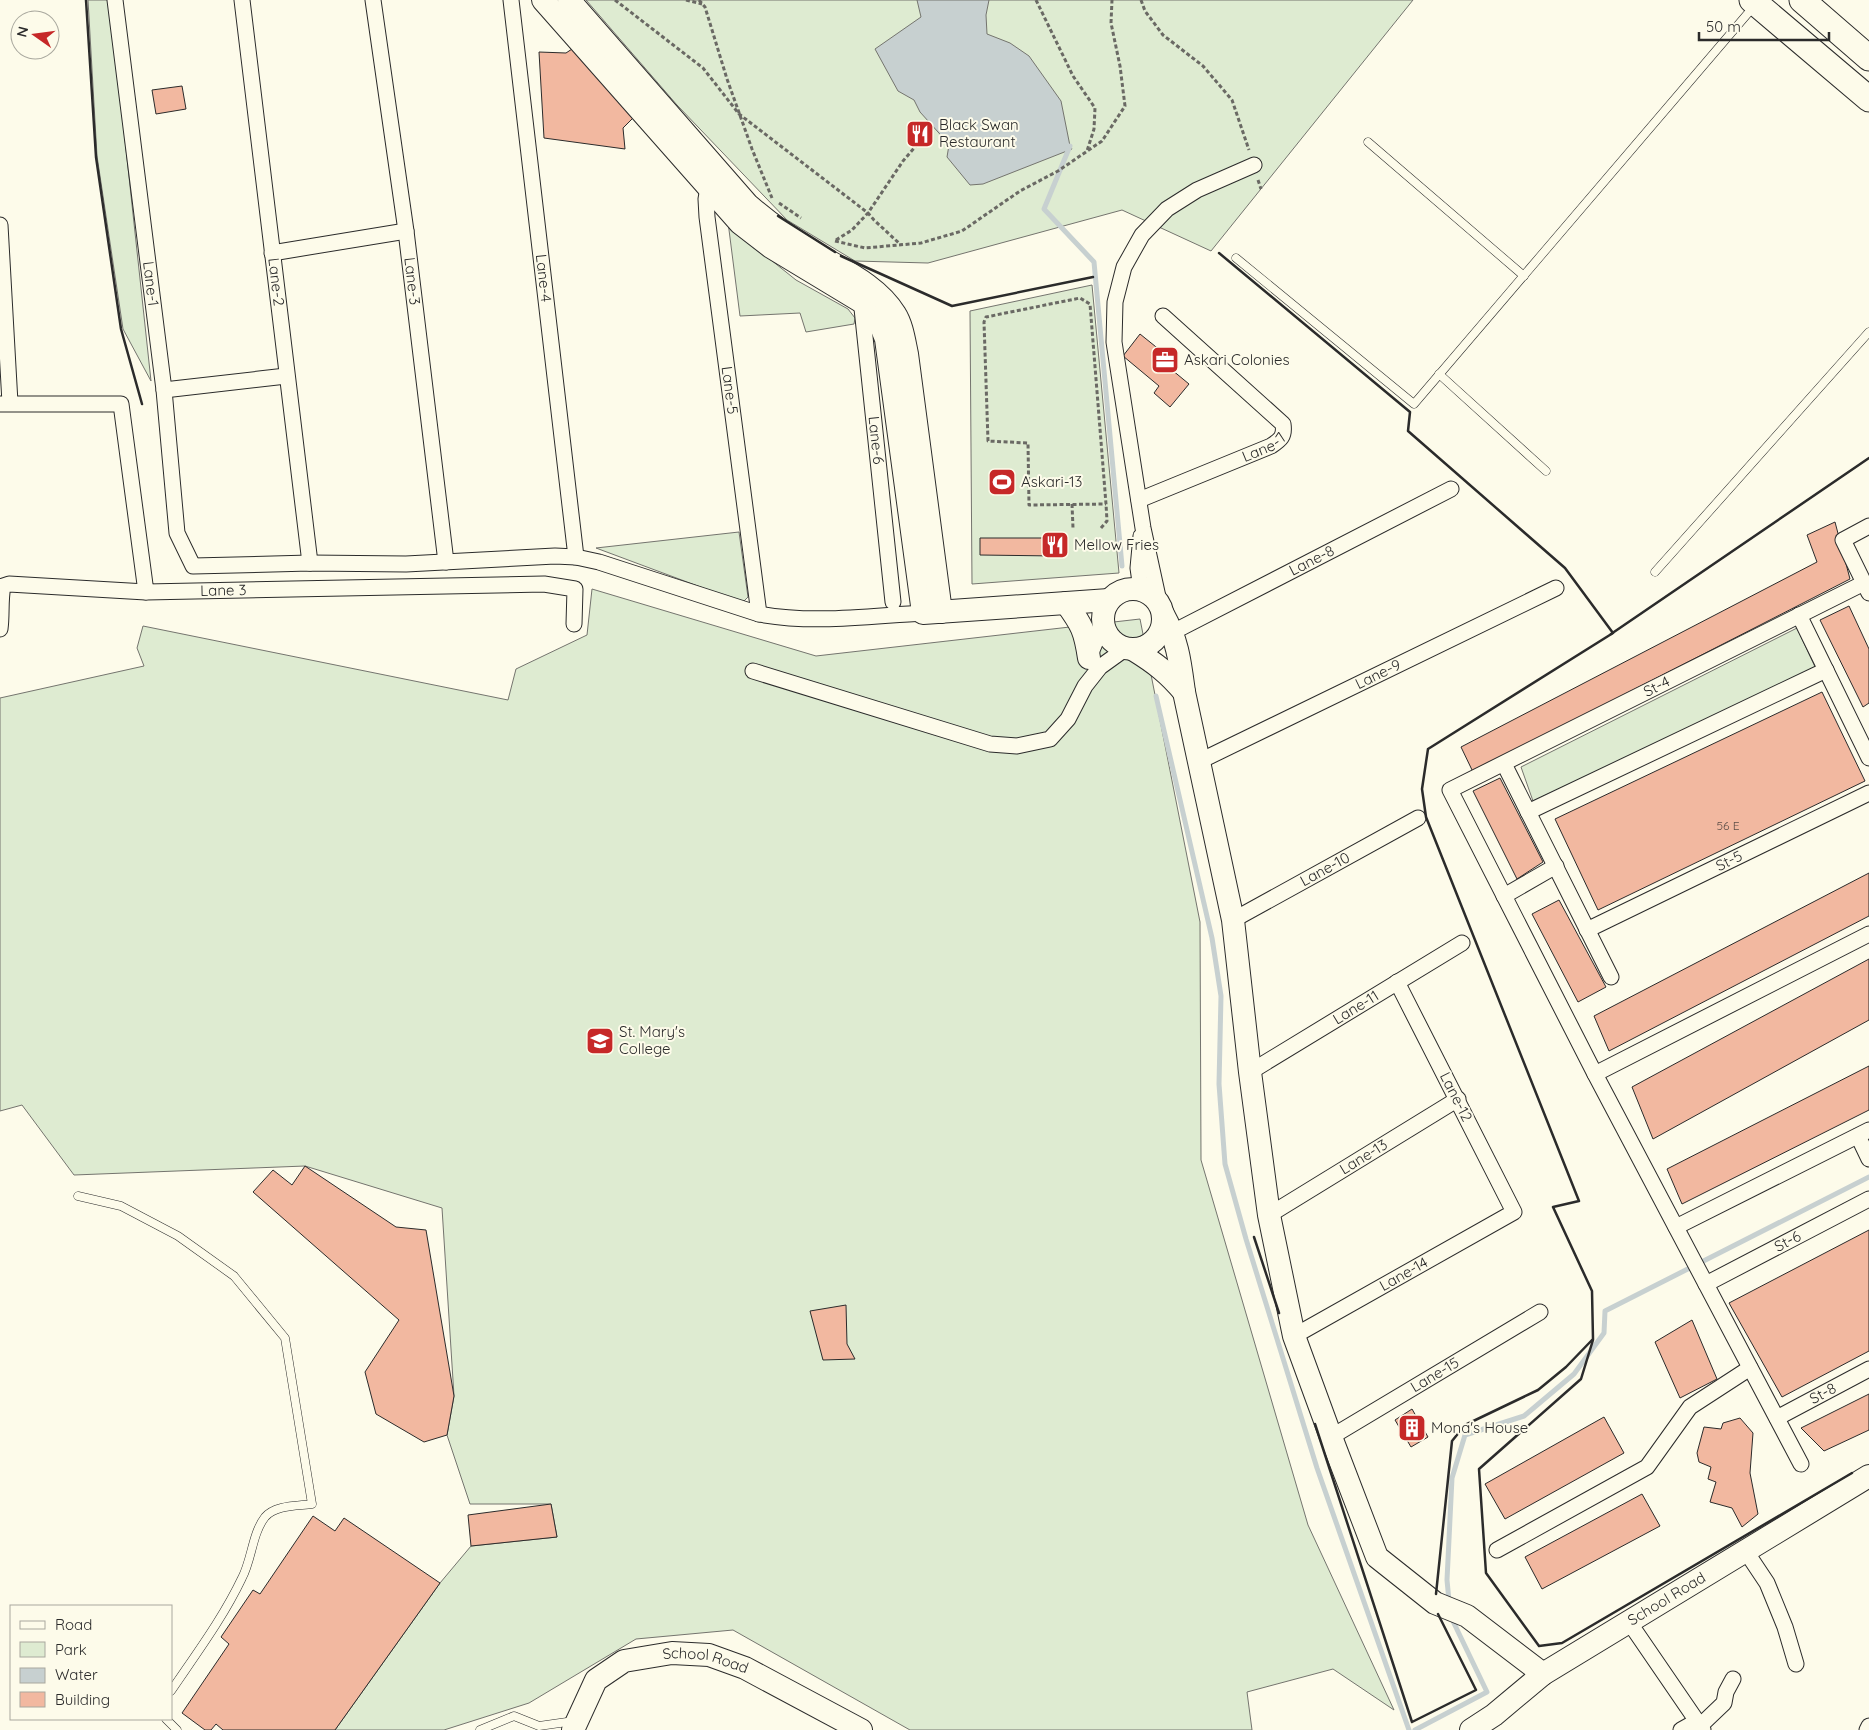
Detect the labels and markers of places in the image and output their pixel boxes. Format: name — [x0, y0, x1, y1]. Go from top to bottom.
place label: Black Swan Restaurant — [939, 115, 1019, 151]
restaurant icon: Black Swan Restaurant — [905, 119, 935, 149]
office icon: Askari Colonies — [1150, 345, 1180, 375]
place label: Askari Colonies — [1184, 350, 1289, 369]
sports icon: Askari-13 — [987, 467, 1017, 497]
place label: Askari-13 — [1021, 472, 1082, 491]
restaurant icon: Mellow Fries — [1040, 530, 1070, 560]
place label: Mellow Fries — [1074, 535, 1159, 554]
place label: St. Mary's College — [619, 1022, 685, 1058]
school or university icon: St. Mary's College — [585, 1026, 615, 1056]
building icon: Mona's House — [1397, 1413, 1427, 1443]
place label: Mona's House — [1431, 1418, 1528, 1437]

